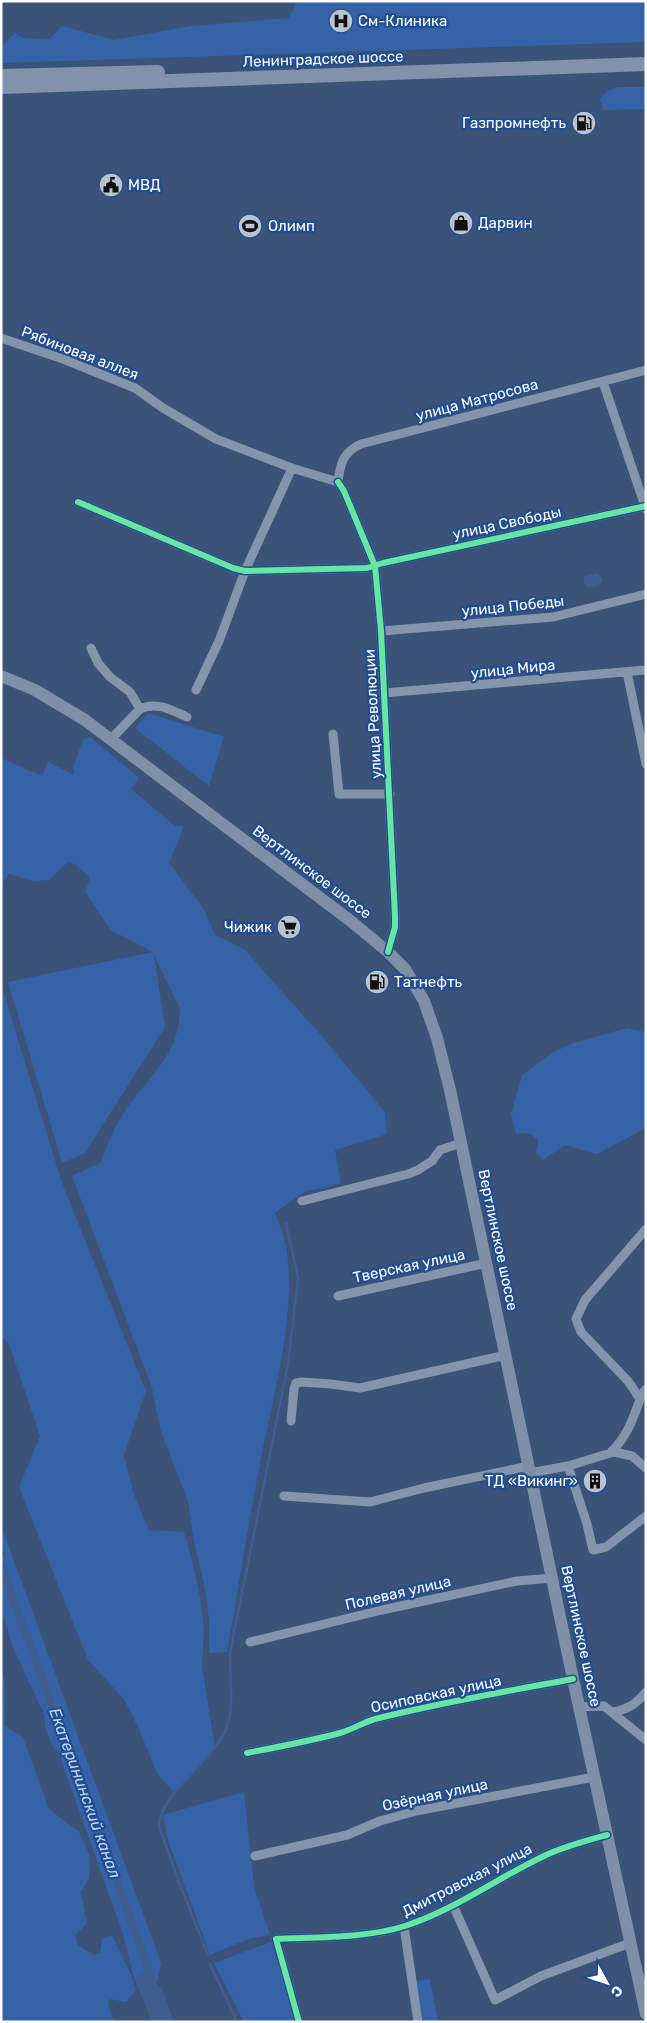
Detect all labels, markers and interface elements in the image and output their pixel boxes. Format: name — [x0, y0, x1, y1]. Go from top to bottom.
hospital icon: См-Клиника — [328, 8, 354, 34]
place label: См-Клиника — [358, 12, 447, 30]
street label: Ленинградское шоссе — [242, 47, 404, 71]
fuel station icon: Газпромнефть — [571, 110, 597, 136]
place label: Газпромнефть — [462, 114, 566, 132]
public building icon: МВД — [98, 172, 124, 198]
place label: МВД — [128, 176, 161, 194]
shop icon: Дарвин — [448, 210, 474, 236]
sports icon: Олимп — [237, 213, 263, 239]
place label: Дарвин — [478, 214, 533, 232]
place label: Олимп — [268, 217, 315, 235]
street label: Рябиновая аллея — [19, 322, 141, 384]
street label: улица Матросова — [414, 375, 540, 425]
street label: улица Свободы — [451, 503, 563, 543]
street label: улица Победы — [461, 592, 565, 620]
street label: улица Революции — [361, 649, 385, 779]
street label: улица Мира — [470, 656, 556, 682]
street label: Вертлинское шоссе — [249, 821, 375, 923]
supermarket icon: Чижик — [276, 914, 302, 940]
place label: Чижик — [224, 918, 272, 936]
fuel station icon: Татнефть — [364, 969, 390, 995]
place label: Татнефть — [394, 973, 463, 991]
street label: Вертлинское шоссе — [474, 1168, 522, 1312]
street label: Тверская улица — [351, 1245, 467, 1287]
building icon: ТД «Викинг» — [582, 1468, 608, 1494]
place label: ТД «Викинг» — [485, 1472, 578, 1490]
street label: Вертлинское шоссе — [557, 1564, 605, 1708]
street label: Полевая улица — [343, 1572, 453, 1614]
street label: Осиповская улица — [369, 1671, 503, 1717]
water label: Екатерининский канал — [45, 1705, 125, 1881]
street label: Озёрная улица — [381, 1775, 489, 1815]
street label: Дмитровская улица — [399, 1839, 535, 1921]
north arrow — [582, 1958, 632, 2008]
text: С — [607, 1982, 626, 2000]

